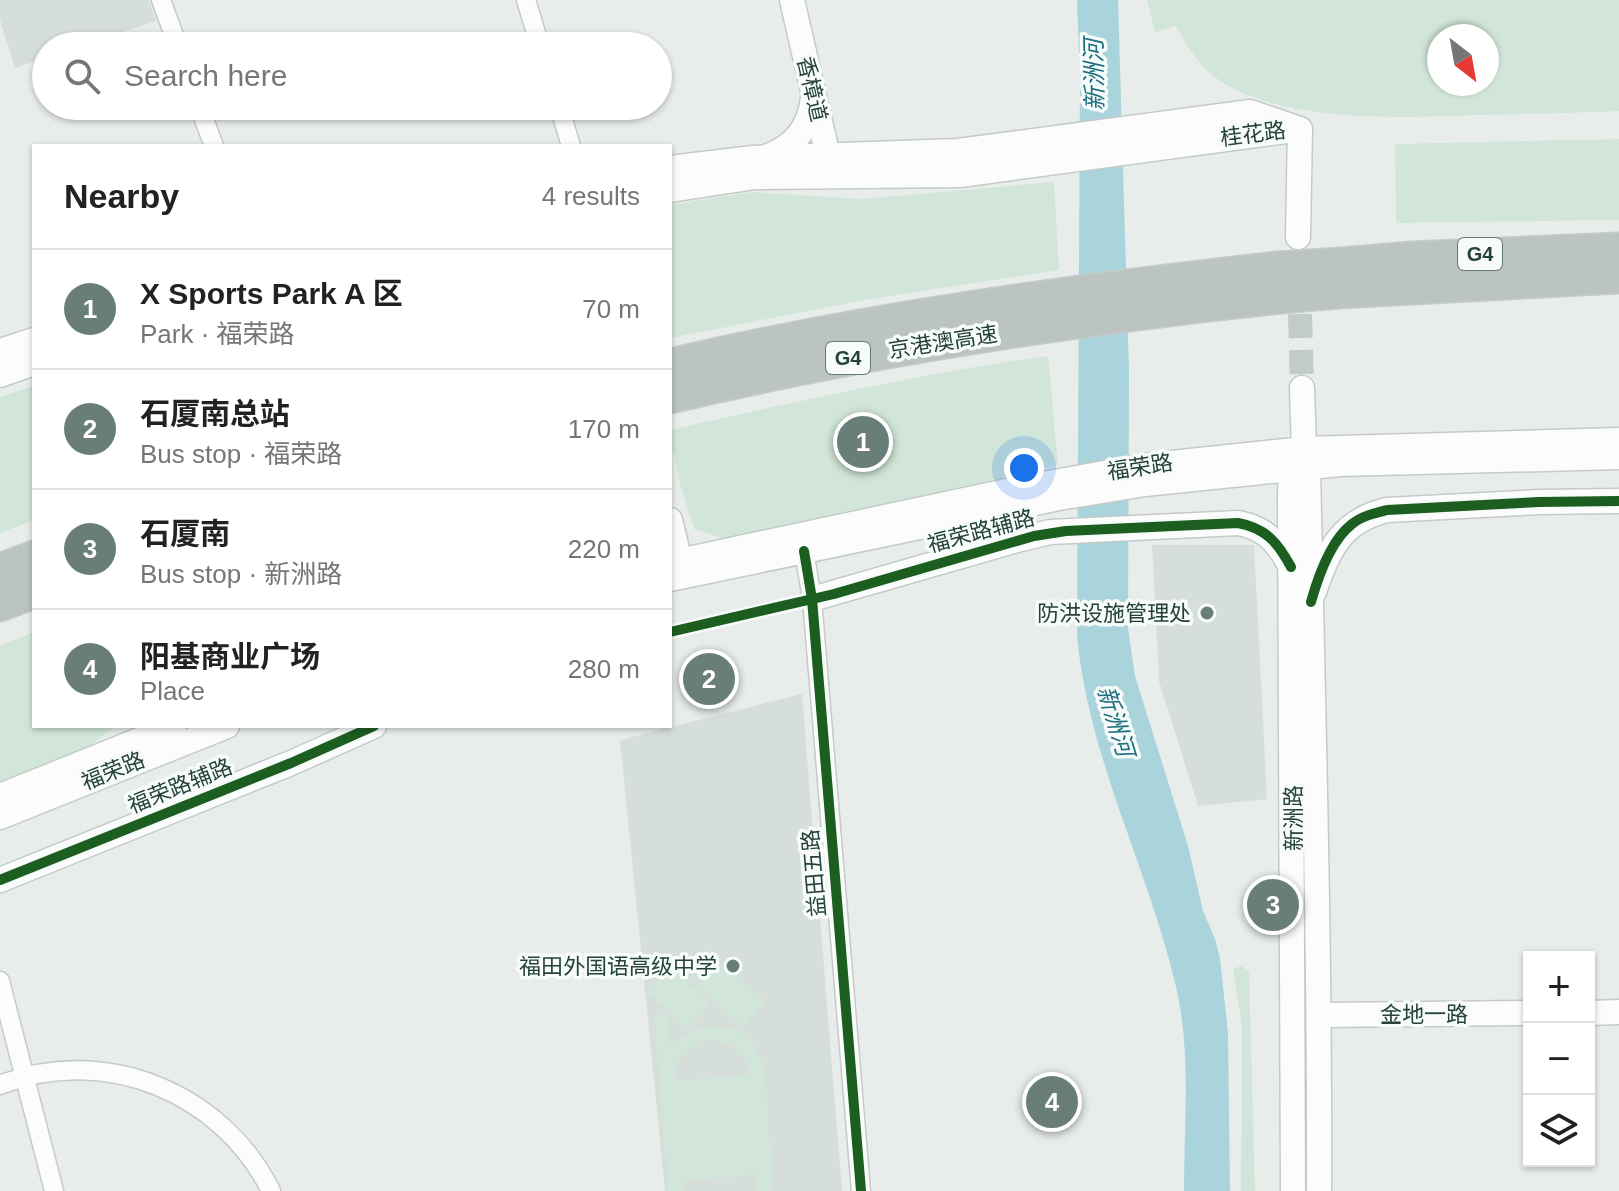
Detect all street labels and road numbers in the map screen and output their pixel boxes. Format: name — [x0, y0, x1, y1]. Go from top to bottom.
street label: 香樟道 — [792, 54, 832, 124]
street label: 桂花路 — [1219, 118, 1287, 150]
road number: G4 — [1458, 238, 1502, 270]
street label: 京港澳高速 — [887, 321, 999, 363]
road number: G4 — [826, 342, 870, 374]
street label: 福荣路 — [1105, 449, 1175, 485]
street label: 福荣路辅路 — [925, 505, 1037, 557]
street label: 福荣路 — [78, 747, 148, 795]
street label: 福荣路辅路 — [124, 754, 236, 818]
street label: 新洲路 — [1281, 785, 1306, 851]
street label: 益田五路 — [798, 828, 830, 918]
street label: 金地一路 — [1380, 1002, 1468, 1027]

